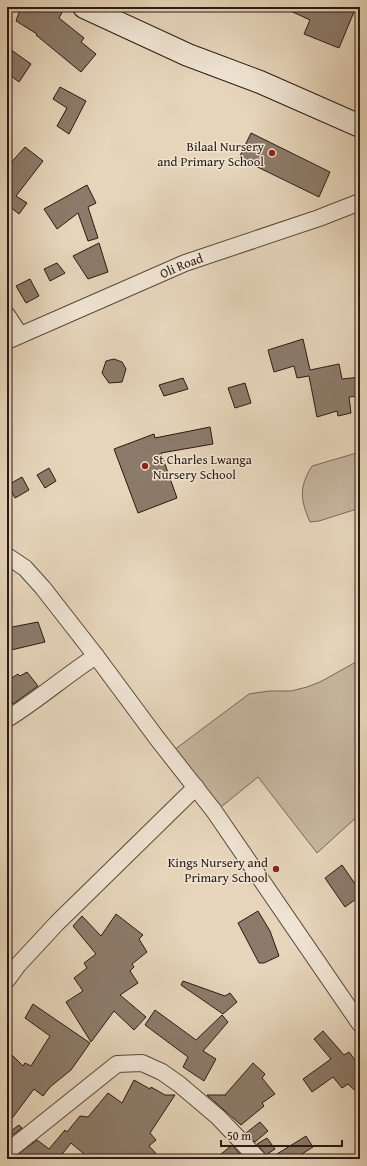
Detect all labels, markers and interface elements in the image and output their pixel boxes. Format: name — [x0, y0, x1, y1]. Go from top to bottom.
place label: Bilaal Nursery and Primary School — [157, 137, 265, 171]
marker: Bilaal Nursery and Primary School — [267, 148, 277, 158]
street label: Oli Road — [157, 249, 206, 283]
place label: St Charles Lwanga Nursery School — [153, 450, 253, 484]
marker: St Charles Lwanga Nursery School — [140, 461, 150, 471]
place label: Kings Nursery and Primary School — [168, 853, 268, 887]
marker: Kings Nursery and Primary School — [271, 864, 281, 874]
scale bar — [221, 1122, 342, 1148]
text: 50 m — [227, 1127, 251, 1144]

